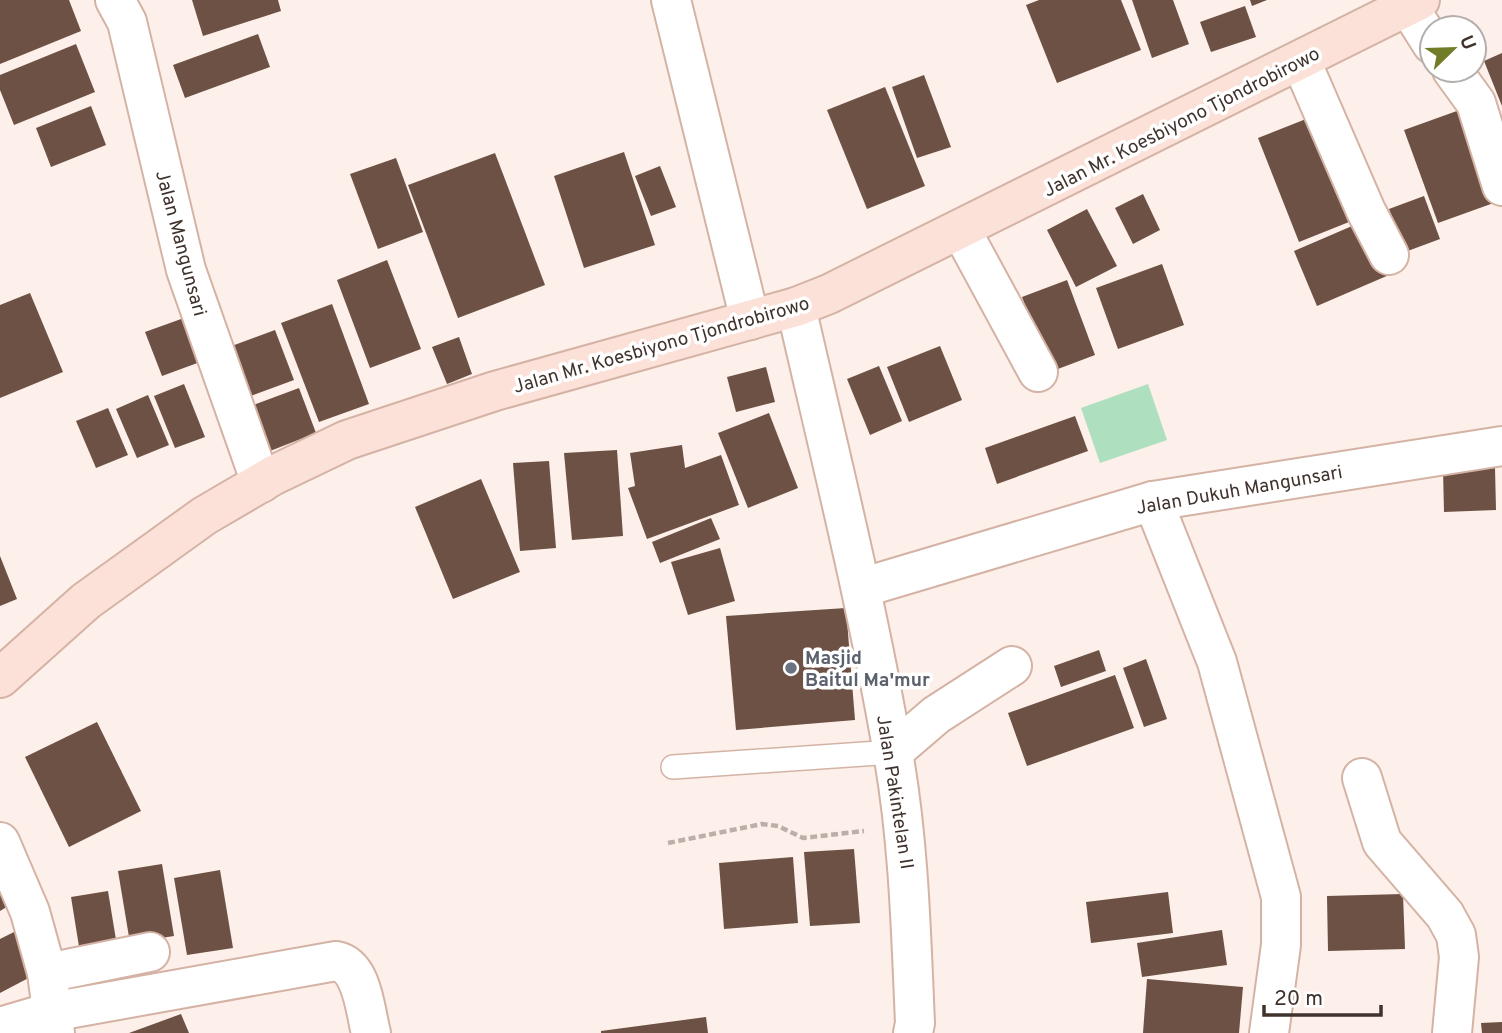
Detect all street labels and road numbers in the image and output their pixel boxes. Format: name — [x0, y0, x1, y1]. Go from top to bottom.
street label: Jalan Mr. Koesbiyono Tjondrobirowo — [1040, 42, 1324, 203]
street label: Jalan Mangunsari — [149, 168, 211, 319]
street label: Jalan Mr. Koesbiyono Tjondrobirowo — [511, 292, 812, 400]
street label: Jalan Dukuh Mangunsari — [1134, 461, 1344, 521]
street label: Jalan Pakintelan II — [870, 713, 918, 871]

